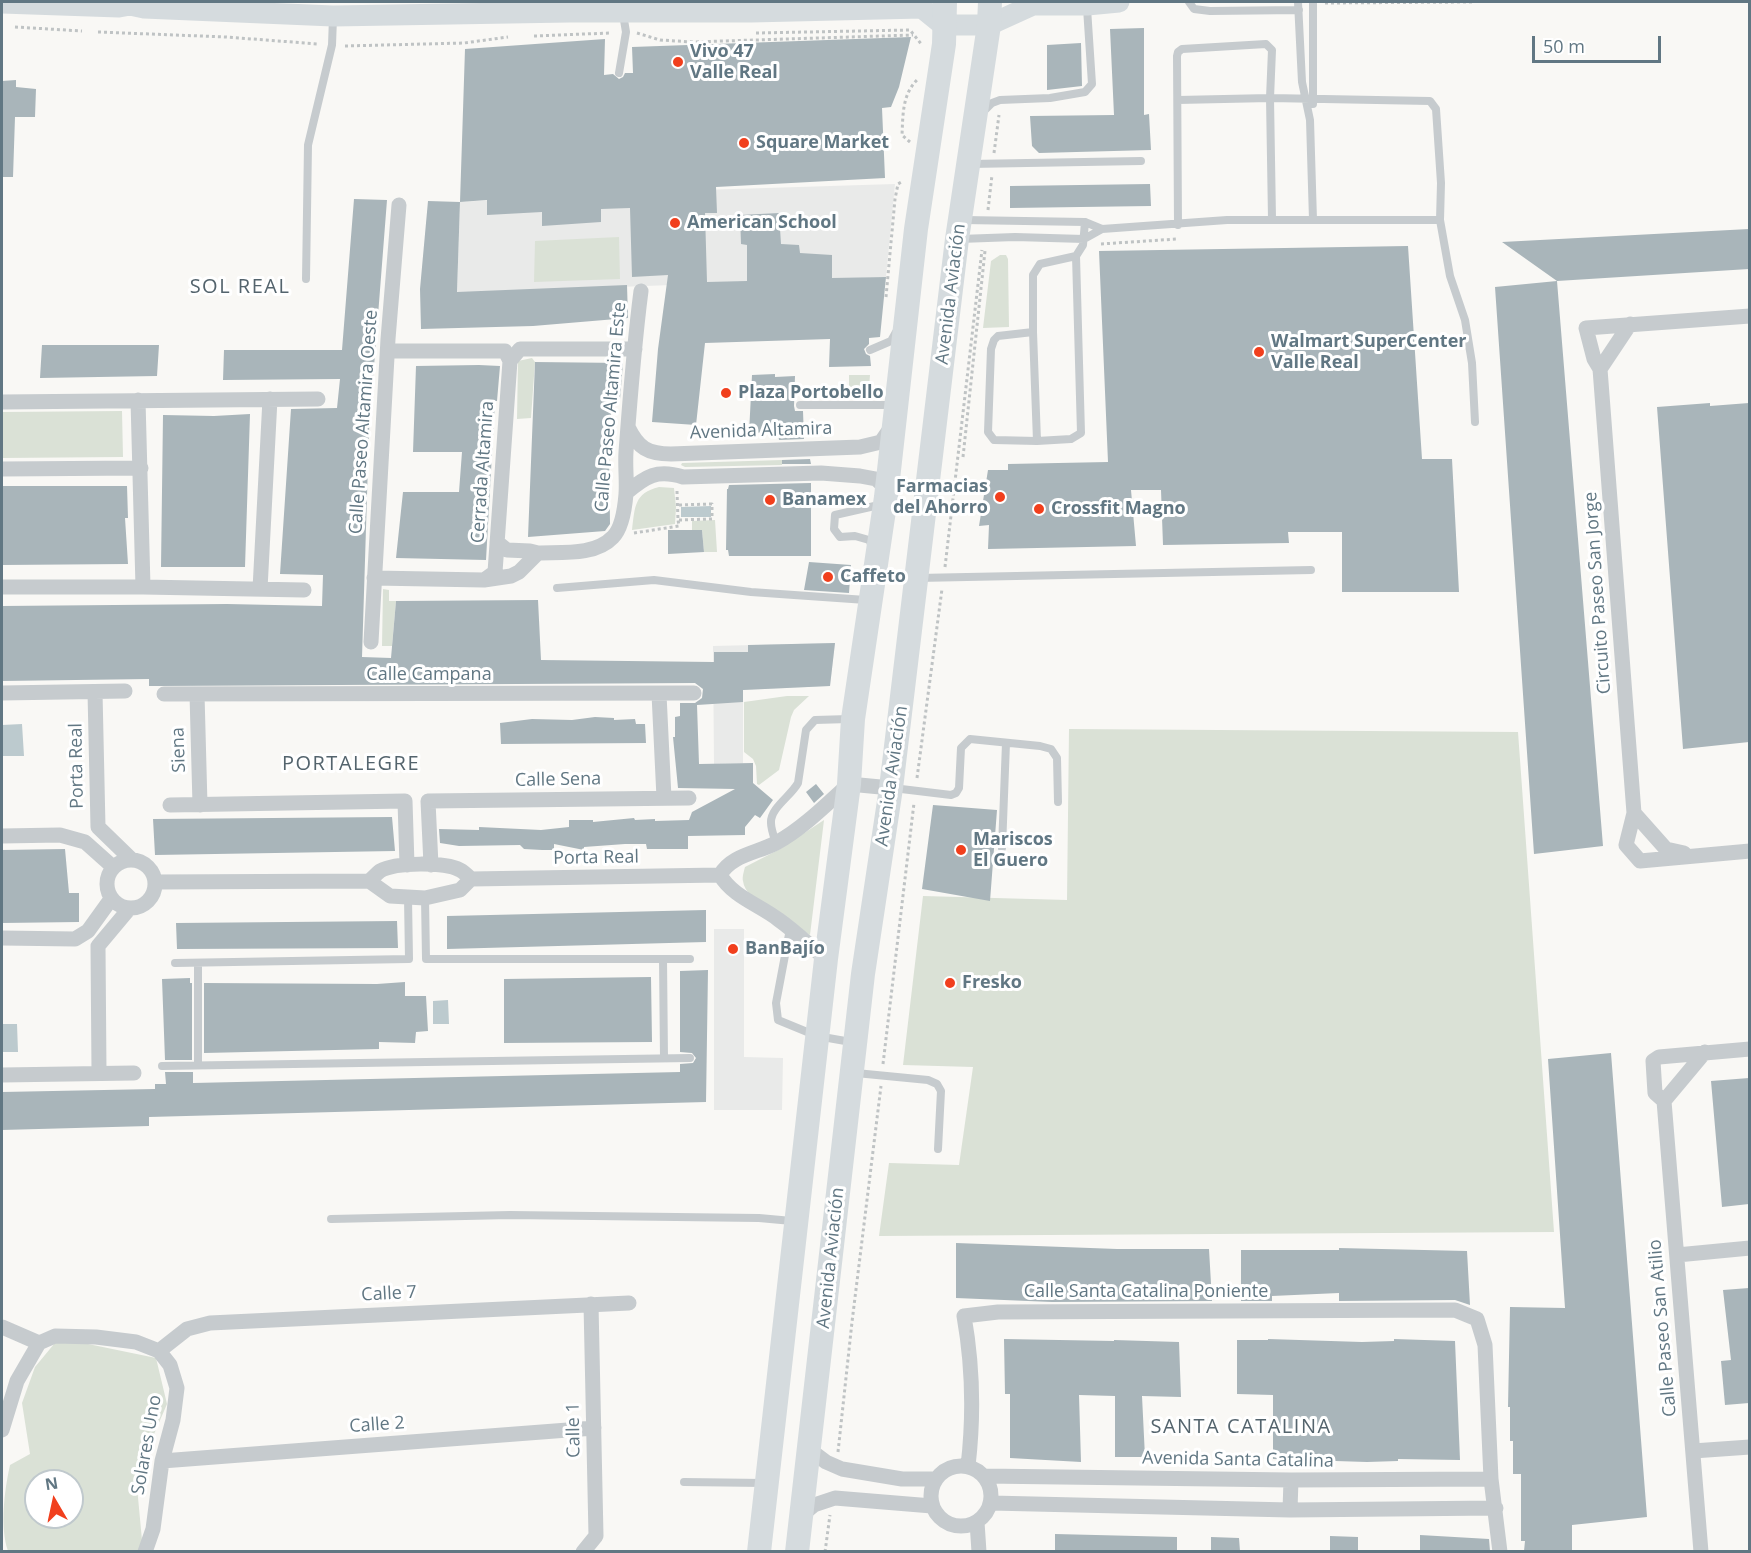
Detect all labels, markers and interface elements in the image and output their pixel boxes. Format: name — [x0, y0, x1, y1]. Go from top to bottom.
scale bar — [1535, 24, 1664, 62]
text: 50 m — [1543, 34, 1585, 58]
place label: Vivo 47 Valle Real — [690, 41, 778, 84]
marker: Vivo 47 Valle Real — [671, 55, 685, 69]
place label: Square Market — [756, 132, 889, 154]
marker: Square Market — [737, 136, 751, 150]
place label: American School — [687, 212, 837, 234]
marker: American School — [668, 216, 682, 230]
street label: Avenida Aviación — [932, 222, 970, 366]
district label: SOL REAL — [190, 275, 290, 299]
street label: Calle Paseo Altamira Este — [591, 301, 631, 513]
street label: Calle Paseo Altamira Oeste — [345, 309, 383, 535]
place label: Walmart SuperCenter Valle Real — [1271, 331, 1466, 374]
marker: Walmart SuperCenter Valle Real — [1252, 345, 1266, 359]
place label: Plaza Portobello — [738, 382, 884, 404]
marker: Plaza Portobello — [719, 386, 733, 400]
street label: Cerrada Altamira — [467, 400, 499, 544]
street label: Avenida Altamira — [689, 418, 833, 444]
place label: Farmacias del Ahorro — [893, 476, 988, 518]
place label: Banamex — [782, 489, 866, 511]
marker: Farmacias del Ahorro — [993, 490, 1007, 504]
street label: Circuito Paseo San Jorge — [1580, 491, 1616, 695]
marker: Banamex — [763, 493, 777, 507]
place label: Crossfit Magno — [1051, 498, 1186, 520]
marker: Crossfit Magno — [1032, 502, 1046, 516]
place label: Caffeto — [840, 566, 906, 588]
marker: Caffeto — [821, 570, 835, 584]
street label: Calle Campana — [366, 664, 492, 686]
street label: Avenida Aviación — [871, 704, 913, 848]
street label: Porta Real — [65, 723, 89, 809]
street label: Siena — [167, 727, 191, 773]
district label: PORTALEGRE — [282, 752, 420, 776]
street label: Calle Sena — [515, 768, 601, 792]
place label: Mariscos El Guero — [973, 829, 1053, 872]
marker: Mariscos El Guero — [954, 843, 968, 857]
street label: Porta Real — [553, 846, 639, 870]
place label: BanBajío — [745, 938, 825, 960]
marker: BanBajío — [726, 942, 740, 956]
place label: Fresko — [962, 972, 1022, 994]
marker: Fresko — [943, 976, 957, 990]
street label: Avenida Aviación — [813, 1186, 849, 1330]
street label: Calle Paseo San Atilio — [1644, 1238, 1682, 1418]
street label: Calle Santa Catalina Poniente — [1024, 1281, 1268, 1303]
street label: Calle 7 — [361, 1282, 417, 1306]
street label: Solares Uno — [128, 1393, 166, 1497]
street label: Calle 1 — [563, 1402, 585, 1458]
street label: Calle 2 — [349, 1412, 405, 1438]
district label: SANTA CATALINA — [1150, 1415, 1332, 1439]
street label: Avenida Santa Catalina — [1142, 1448, 1334, 1472]
north arrow — [24, 1469, 84, 1529]
text: N — [43, 1471, 60, 1495]

